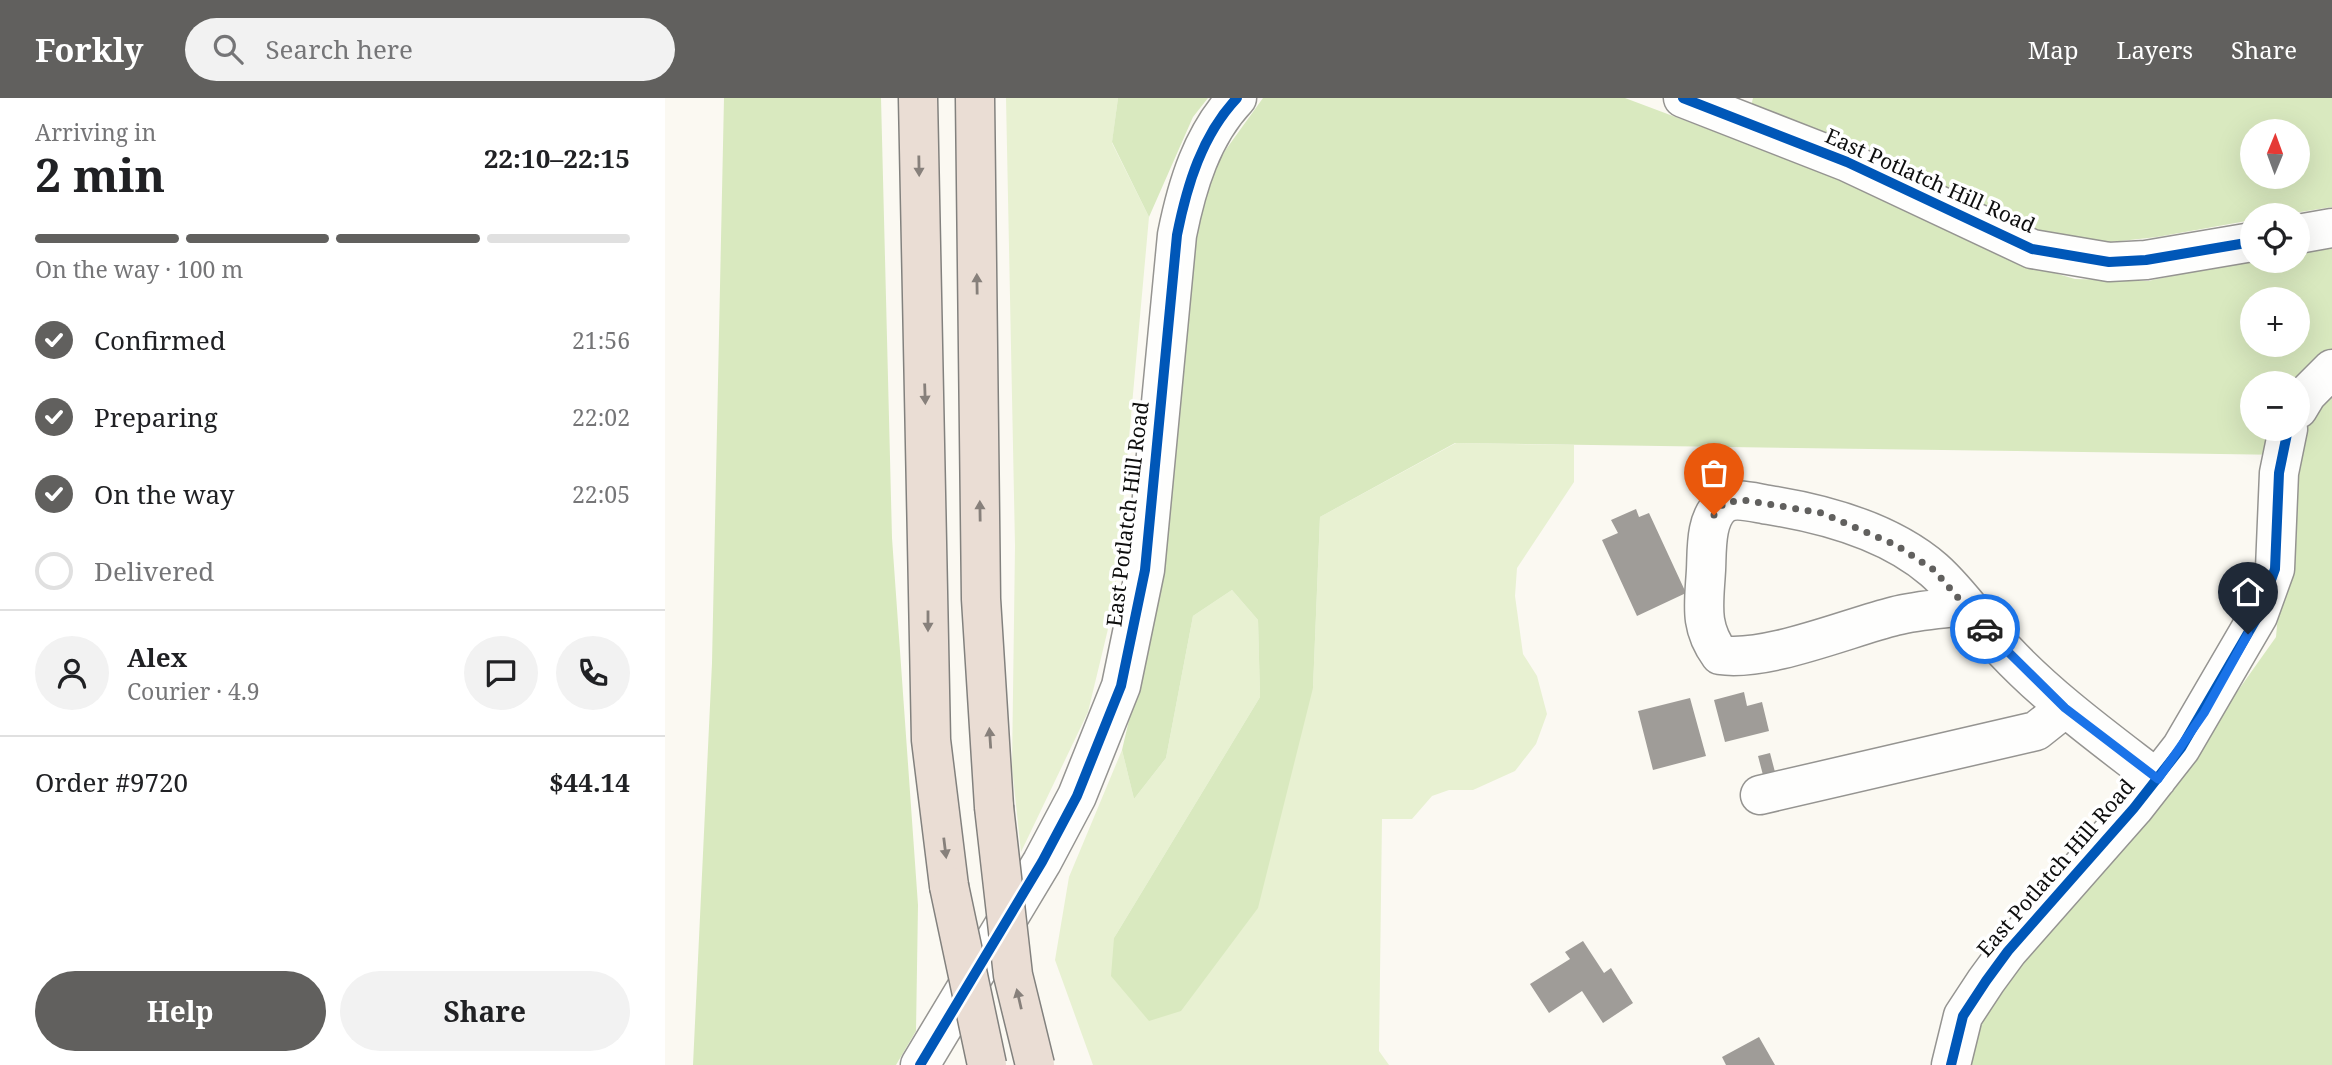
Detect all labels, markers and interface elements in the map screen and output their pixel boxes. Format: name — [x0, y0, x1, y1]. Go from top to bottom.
search box — [185, 18, 675, 81]
text: Forkly — [35, 27, 143, 72]
icon: search — [209, 30, 247, 68]
text: Search here — [265, 31, 413, 67]
text: Map — [2028, 33, 2079, 66]
text: Layers — [2117, 33, 2193, 66]
text: Share — [2231, 33, 2297, 66]
text: Arriving in — [35, 116, 156, 148]
north arrow — [2240, 119, 2310, 189]
map controls — [2240, 119, 2310, 441]
street label: East Potlatch Hill Road — [1821, 121, 2040, 239]
text: 22:10–22:15 — [484, 140, 630, 176]
text: 2 min — [35, 143, 165, 205]
one-way arrow — [913, 155, 924, 177]
button: locate — [2240, 203, 2310, 273]
text: On the way · 100 m — [35, 253, 243, 285]
one-way arrow — [971, 272, 983, 294]
button: + — [2240, 287, 2310, 357]
icon: check — [35, 321, 73, 359]
text: Confirmed — [94, 322, 226, 358]
text: 21:56 — [572, 324, 630, 356]
button: − — [2240, 371, 2310, 441]
one-way arrow — [919, 383, 930, 405]
icon: check — [35, 398, 73, 436]
text: Preparing — [94, 399, 218, 435]
street label: East Potlatch Hill Road — [1099, 400, 1155, 628]
text: 22:02 — [572, 401, 630, 433]
pin — [1684, 443, 1744, 515]
icon: bag — [1695, 454, 1733, 492]
icon: check — [35, 475, 73, 513]
text: On the way — [94, 476, 234, 512]
text: 22:05 — [572, 478, 630, 510]
one-way arrow — [974, 500, 986, 522]
text: Delivered — [94, 553, 214, 589]
pin — [2218, 562, 2278, 634]
icon: home — [2229, 573, 2267, 611]
courier — [1950, 594, 2020, 664]
one-way arrow — [922, 610, 934, 632]
icon: car — [1966, 610, 2004, 648]
button: person — [35, 636, 109, 710]
button: chat — [464, 636, 538, 710]
button: phone — [556, 636, 630, 710]
text: Alex — [127, 639, 187, 675]
text: Courier · 4.9 — [127, 675, 260, 707]
one-way arrow — [984, 727, 995, 749]
text: Order #9720 — [35, 764, 188, 800]
text: $44.14 — [549, 764, 630, 800]
street label: East Potlatch Hill Road — [1970, 773, 2140, 962]
one-way arrow — [939, 837, 950, 859]
button: Help — [35, 971, 326, 1051]
button: Share — [340, 971, 630, 1051]
one-way arrow — [1013, 988, 1024, 1010]

